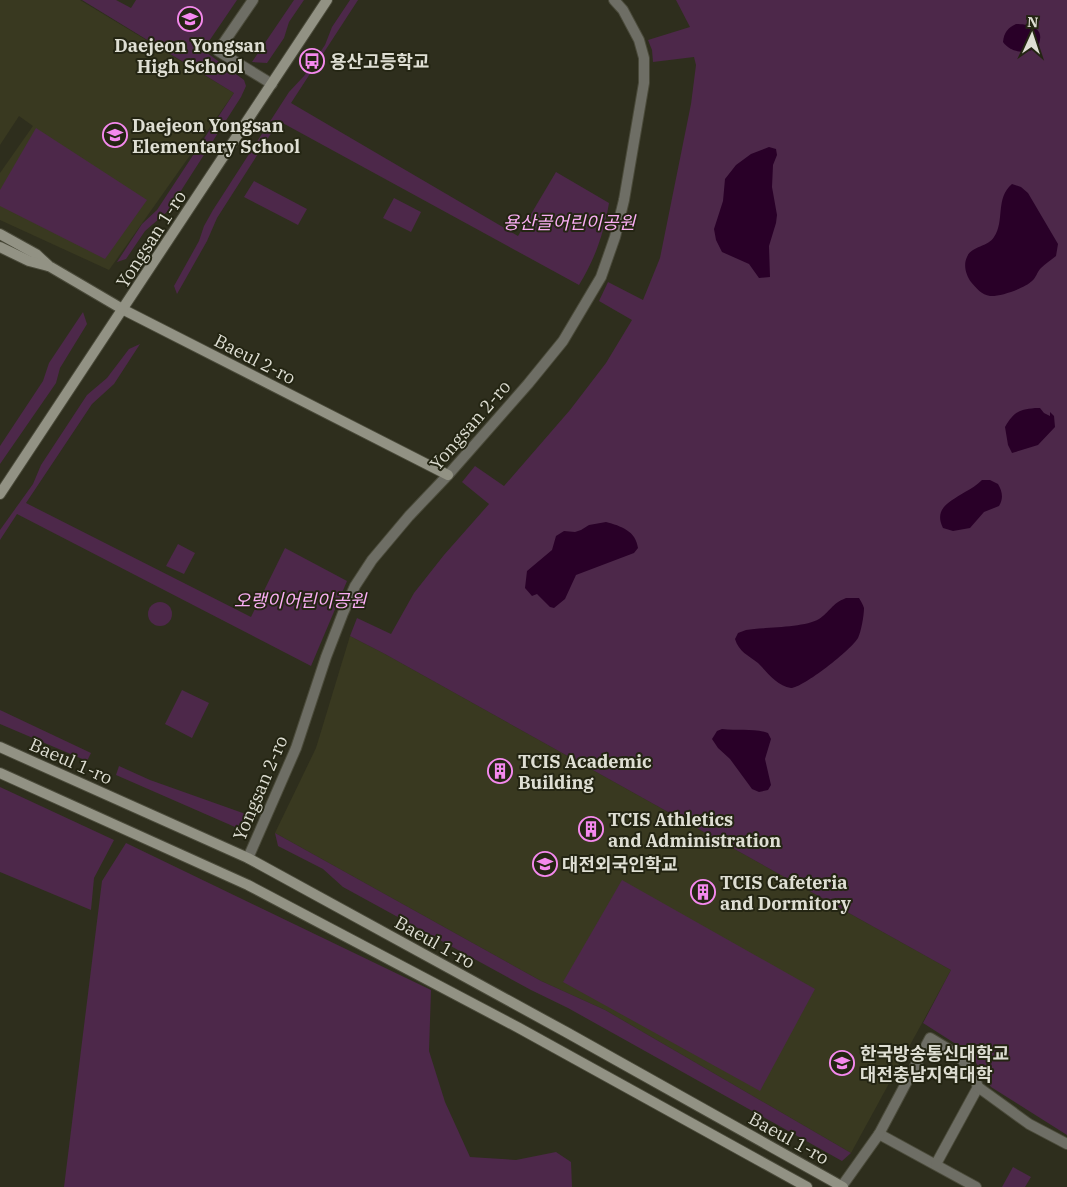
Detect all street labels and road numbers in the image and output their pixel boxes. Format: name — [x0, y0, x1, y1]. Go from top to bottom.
street label: Yongsan 1-ro — [111, 186, 191, 292]
street label: Baeul 2-ro — [210, 329, 300, 389]
street label: Yongsan 2-ro — [425, 375, 515, 475]
street label: Yongsan 2-ro — [228, 732, 292, 844]
street label: Baeul 1-ro — [26, 733, 116, 789]
street label: Baeul 1-ro — [391, 911, 479, 973]
street label: Baeul 1-ro — [745, 1107, 833, 1169]

